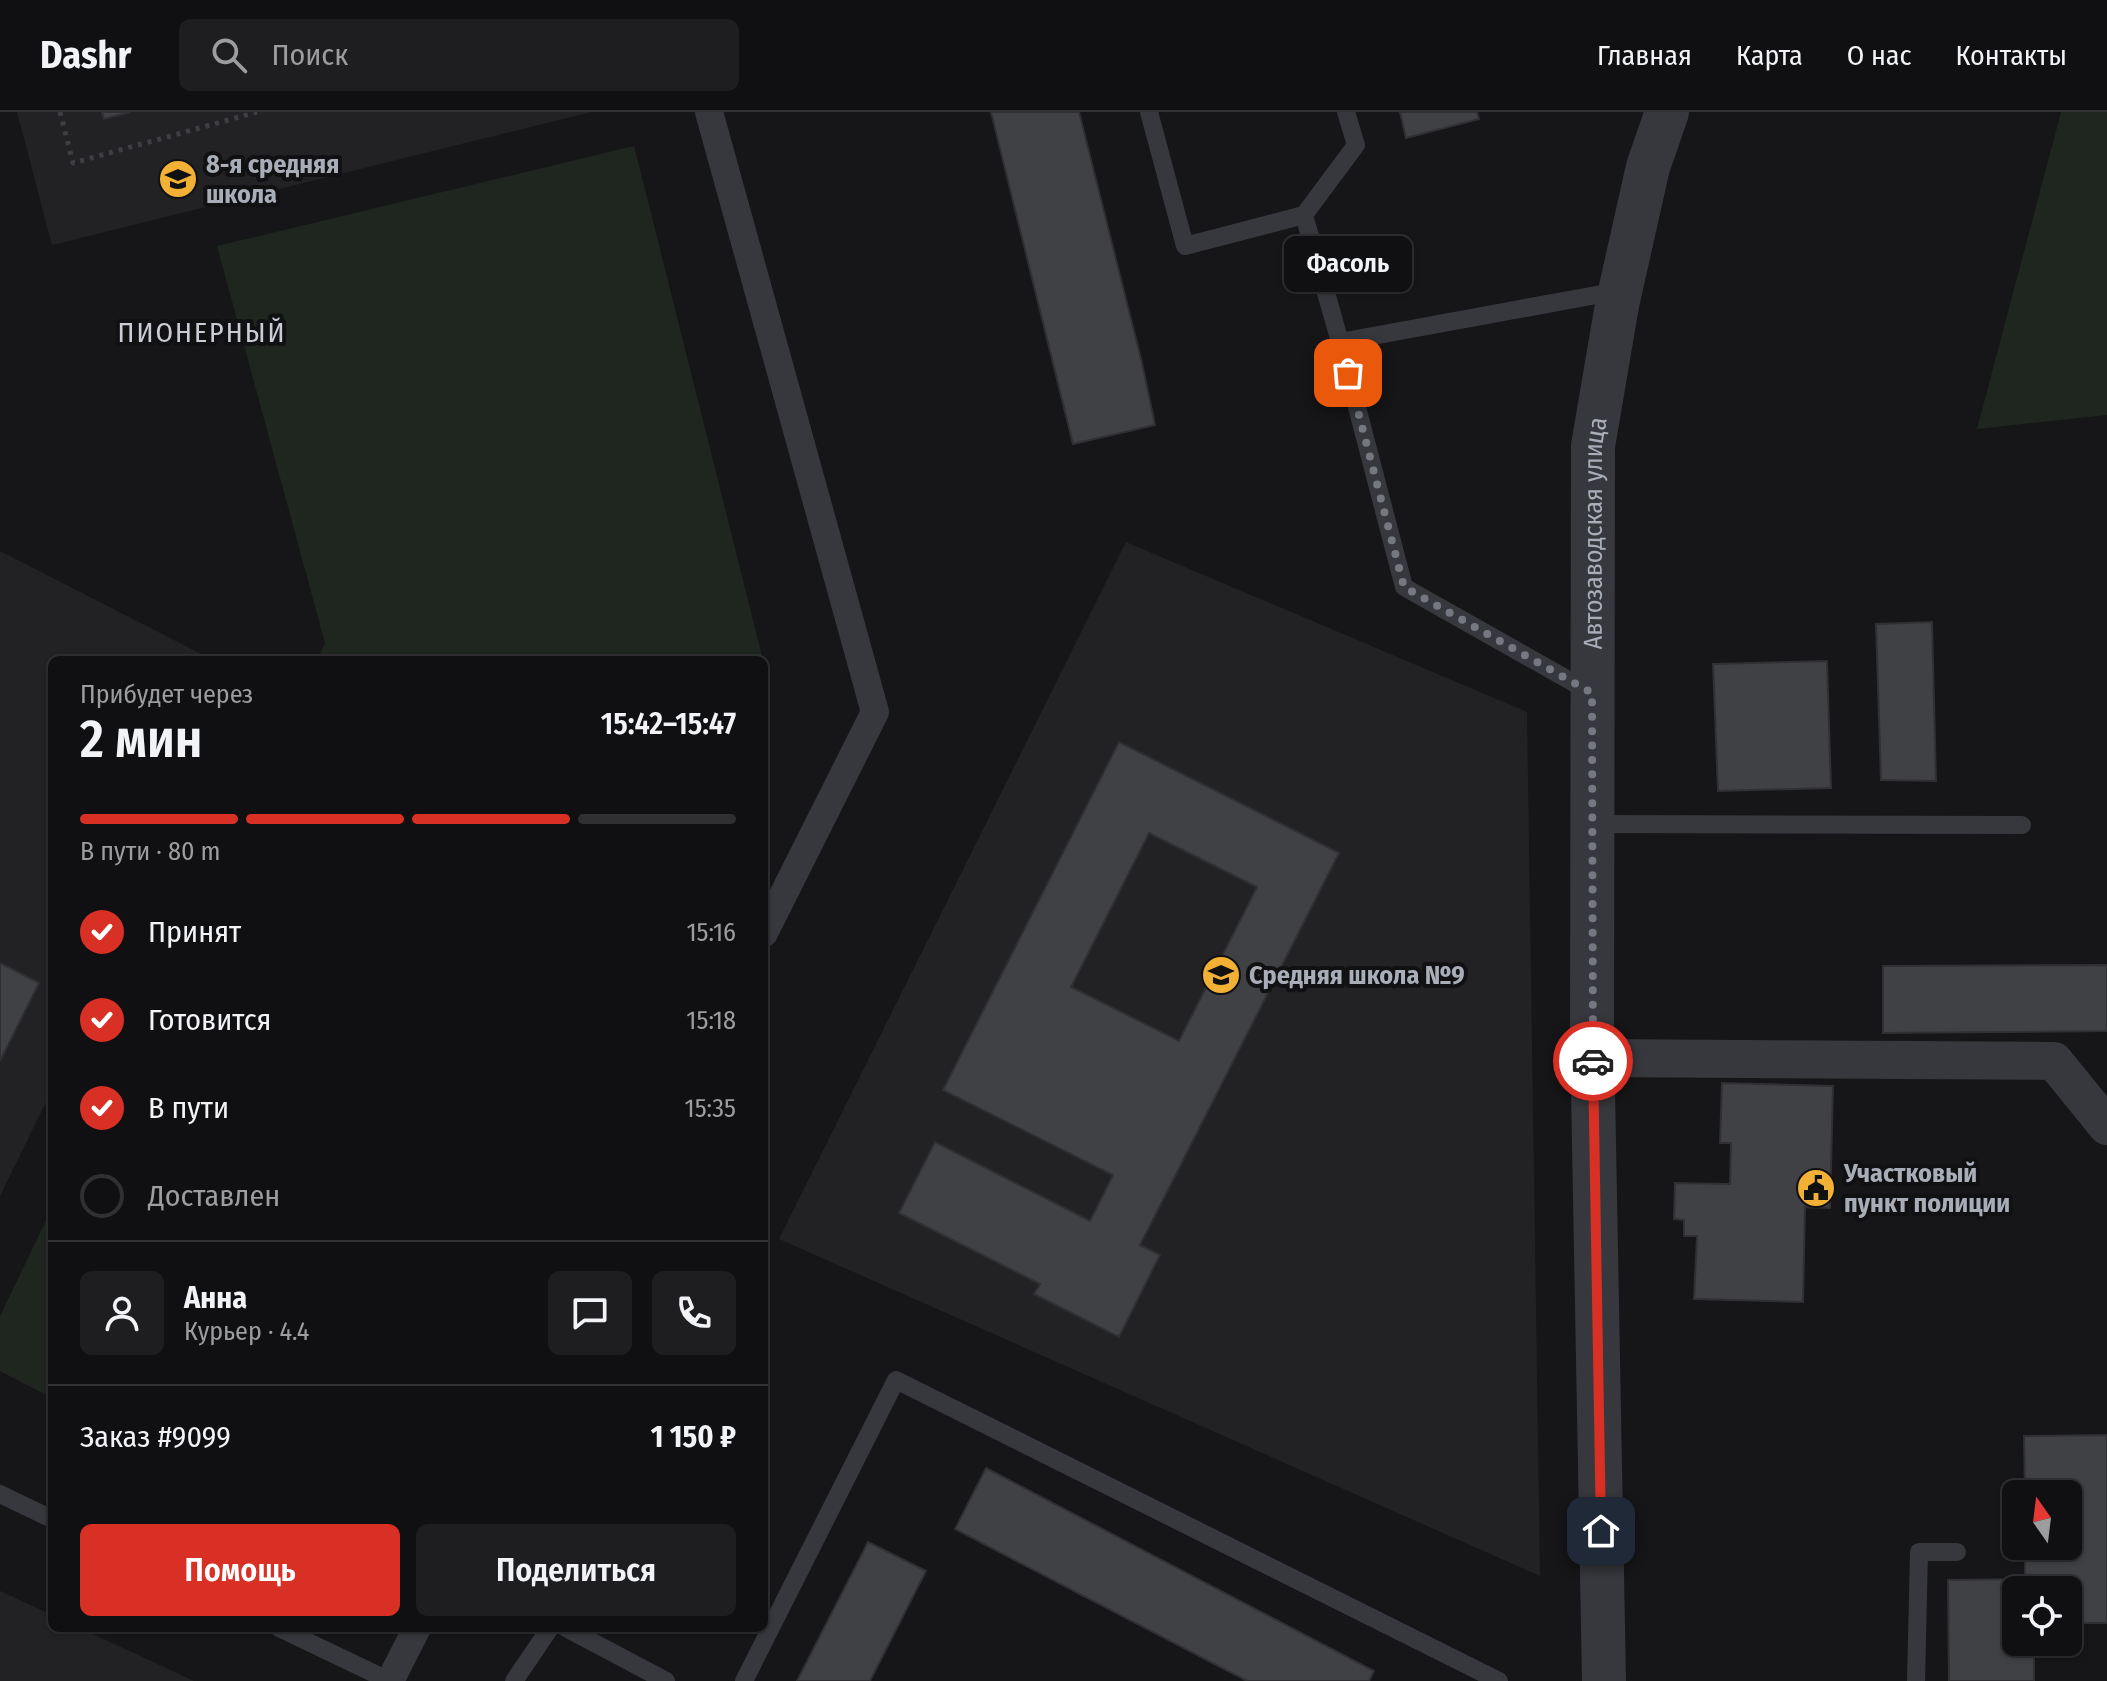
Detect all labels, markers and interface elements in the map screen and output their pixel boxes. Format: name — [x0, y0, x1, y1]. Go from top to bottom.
search box — [179, 19, 739, 91]
text: Dashr — [40, 32, 131, 78]
icon: search — [207, 33, 251, 77]
text: Поиск — [271, 37, 348, 73]
text: Главная — [1597, 39, 1692, 72]
text: Карта — [1736, 39, 1803, 72]
text: О нас — [1847, 39, 1912, 72]
text: Контакты — [1956, 39, 2067, 72]
place label: 8-я средняя школа — [206, 149, 339, 210]
school or university icon: 8-я средняя школа — [157, 158, 199, 200]
callout: Фасоль — [1284, 237, 1412, 293]
text: Фасоль — [1307, 248, 1389, 279]
district label: ПИОНЕРНЫЙ — [118, 316, 286, 349]
pin — [1314, 339, 1382, 407]
icon: bag — [1326, 351, 1370, 395]
street label: Автозаводская улица — [1578, 415, 1614, 649]
text: Прибудет через — [80, 679, 253, 710]
text: 15:42–15:47 — [601, 706, 736, 742]
text: 2 мин — [80, 708, 203, 771]
text: В пути · 80 m — [80, 836, 221, 867]
icon: check — [80, 910, 124, 954]
text: Принят — [148, 914, 241, 950]
text: 15:16 — [686, 917, 736, 948]
school or university icon: Средняя школа №9 — [1200, 954, 1242, 996]
place label: Средняя школа №9 — [1249, 960, 1465, 991]
icon: check — [80, 998, 124, 1042]
text: Готовится — [148, 1002, 271, 1038]
text: 15:18 — [686, 1005, 736, 1036]
courier — [1553, 1021, 1633, 1101]
icon: car — [1571, 1039, 1615, 1083]
icon: check — [80, 1086, 124, 1130]
text: В пути — [148, 1090, 229, 1126]
text: 15:35 — [685, 1093, 736, 1124]
place label: Участковый пункт полиции — [1843, 1158, 2010, 1219]
public building icon: Участковый пункт полиции — [1795, 1167, 1837, 1209]
text: Доставлен — [148, 1178, 280, 1214]
button: person — [80, 1271, 164, 1355]
button: chat — [548, 1271, 632, 1355]
button: phone — [652, 1271, 736, 1355]
text: Анна — [184, 1280, 247, 1316]
text: Курьер · 4.4 — [184, 1316, 309, 1347]
text: Заказ #9099 — [80, 1419, 231, 1455]
text: 1 150 ₽ — [651, 1419, 736, 1455]
north arrow — [2002, 1480, 2082, 1560]
map controls — [2002, 1480, 2082, 1656]
pin — [1567, 1497, 1635, 1565]
icon: home — [1579, 1509, 1623, 1553]
button: Помощь — [80, 1524, 400, 1616]
button: Поделиться — [416, 1524, 736, 1616]
button: locate — [2002, 1576, 2082, 1656]

